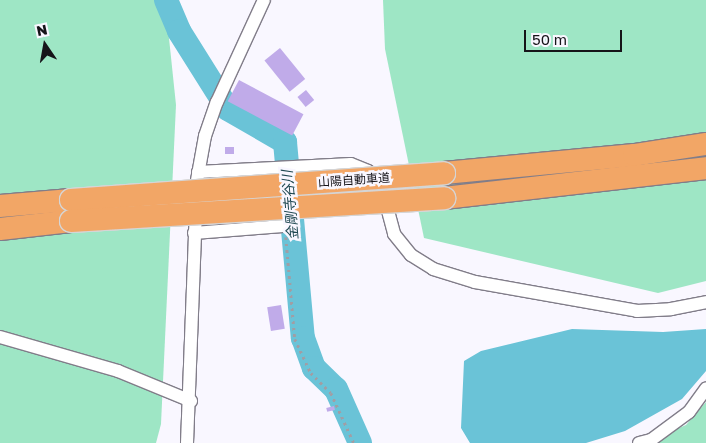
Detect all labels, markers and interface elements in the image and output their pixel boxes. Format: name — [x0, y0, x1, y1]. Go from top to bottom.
north arrow — [20, 20, 70, 70]
text: N — [35, 20, 49, 39]
scale bar — [526, 20, 624, 52]
text: 50 m — [532, 30, 567, 48]
water label: 金剛寺谷川 — [279, 169, 301, 241]
street label: 山陽自動車道 — [318, 170, 390, 190]

